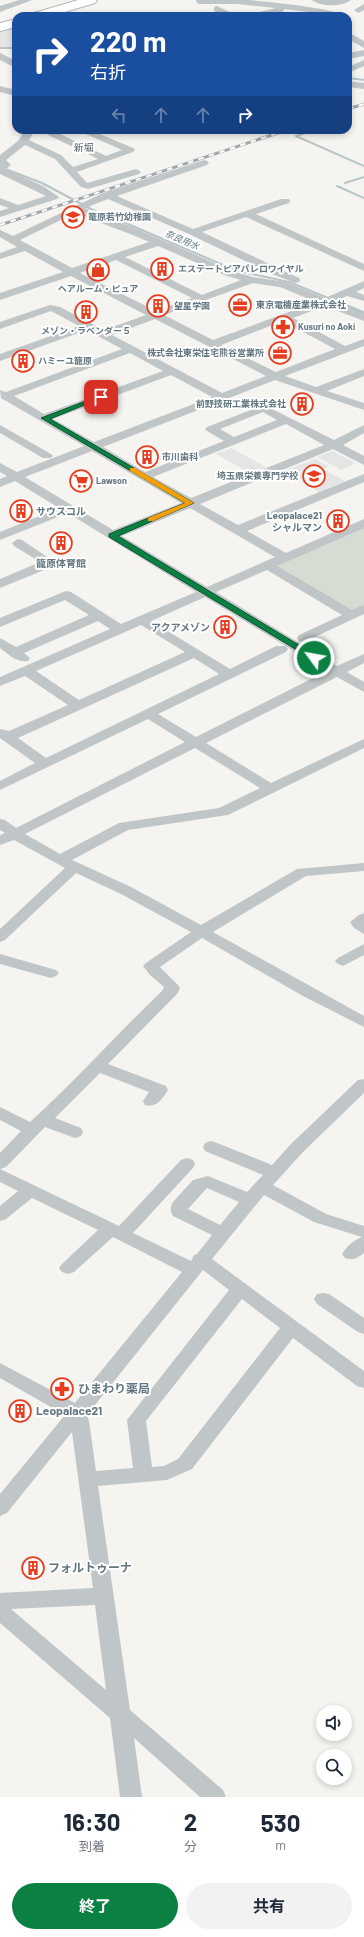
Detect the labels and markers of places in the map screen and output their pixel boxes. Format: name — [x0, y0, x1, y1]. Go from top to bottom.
school or university icon: 篭原若竹幼稚園 — [60, 204, 86, 230]
place label: 篭原若竹幼稚園 — [88, 211, 151, 222]
building icon: エステートピアパレロワイヤル — [149, 256, 175, 282]
shop icon: ヘアルーム・ピュア — [85, 257, 111, 283]
place label: エステートピアパレロワイヤル — [178, 263, 304, 274]
place label: ヘアルーム・ピュア — [58, 283, 138, 294]
office icon: 東京電機産業株式会社 — [227, 292, 253, 318]
building icon: 望星学園 — [145, 293, 171, 319]
building icon: メゾン・ラベンダー５ — [73, 299, 99, 325]
place label: 東京電機産業株式会社 — [256, 299, 346, 310]
place label: 望星学園 — [174, 300, 210, 311]
pharmacy icon: Kusuri no Aoki — [270, 314, 296, 340]
place label: Kusuri no Aoki — [298, 321, 355, 332]
place label: メゾン・ラベンダー５ — [41, 325, 131, 336]
office icon: 株式会社東栄住宅熊谷営業所 — [267, 340, 293, 366]
place label: 株式会社東栄住宅熊谷営業所 — [147, 347, 264, 358]
building icon: ハミーユ籠原 — [10, 348, 36, 374]
place label: ハミーユ籠原 — [38, 355, 92, 366]
pin — [84, 380, 118, 414]
building icon: 前野技研工業株式会社 — [289, 391, 315, 417]
place label: 前野技研工業株式会社 — [196, 398, 286, 409]
building icon: 市川歯科 — [134, 444, 160, 470]
place label: 市川歯科 — [162, 451, 198, 462]
school or university icon: 埼玉県栄養専門学校 — [301, 463, 327, 489]
supermarket icon: Lawson — [68, 468, 94, 494]
place label: 埼玉県栄養専門学校 — [216, 470, 299, 481]
place label: Lawson — [96, 475, 127, 486]
building icon: サウスコル — [8, 498, 34, 524]
place label: サウスコル — [36, 505, 86, 517]
building icon: Leopalace21 シャルマン — [325, 508, 351, 534]
place label: Leopalace21 シャルマン — [267, 509, 322, 533]
building icon: 籠原体育館 — [48, 530, 74, 556]
place label: 籠原体育館 — [36, 557, 86, 569]
building icon: アクアメゾン — [212, 614, 238, 640]
place label: アクアメゾン — [151, 621, 210, 633]
pharmacy icon: ひまわり薬局 — [49, 1376, 75, 1402]
place label: ひまわり薬局 — [78, 1381, 150, 1395]
building icon: Leopalace21 — [7, 1398, 33, 1424]
place label: Leopalace21 — [36, 1403, 102, 1417]
building icon: フォルトゥーナ — [20, 1555, 46, 1581]
place label: フォルトゥーナ — [48, 1560, 132, 1574]

